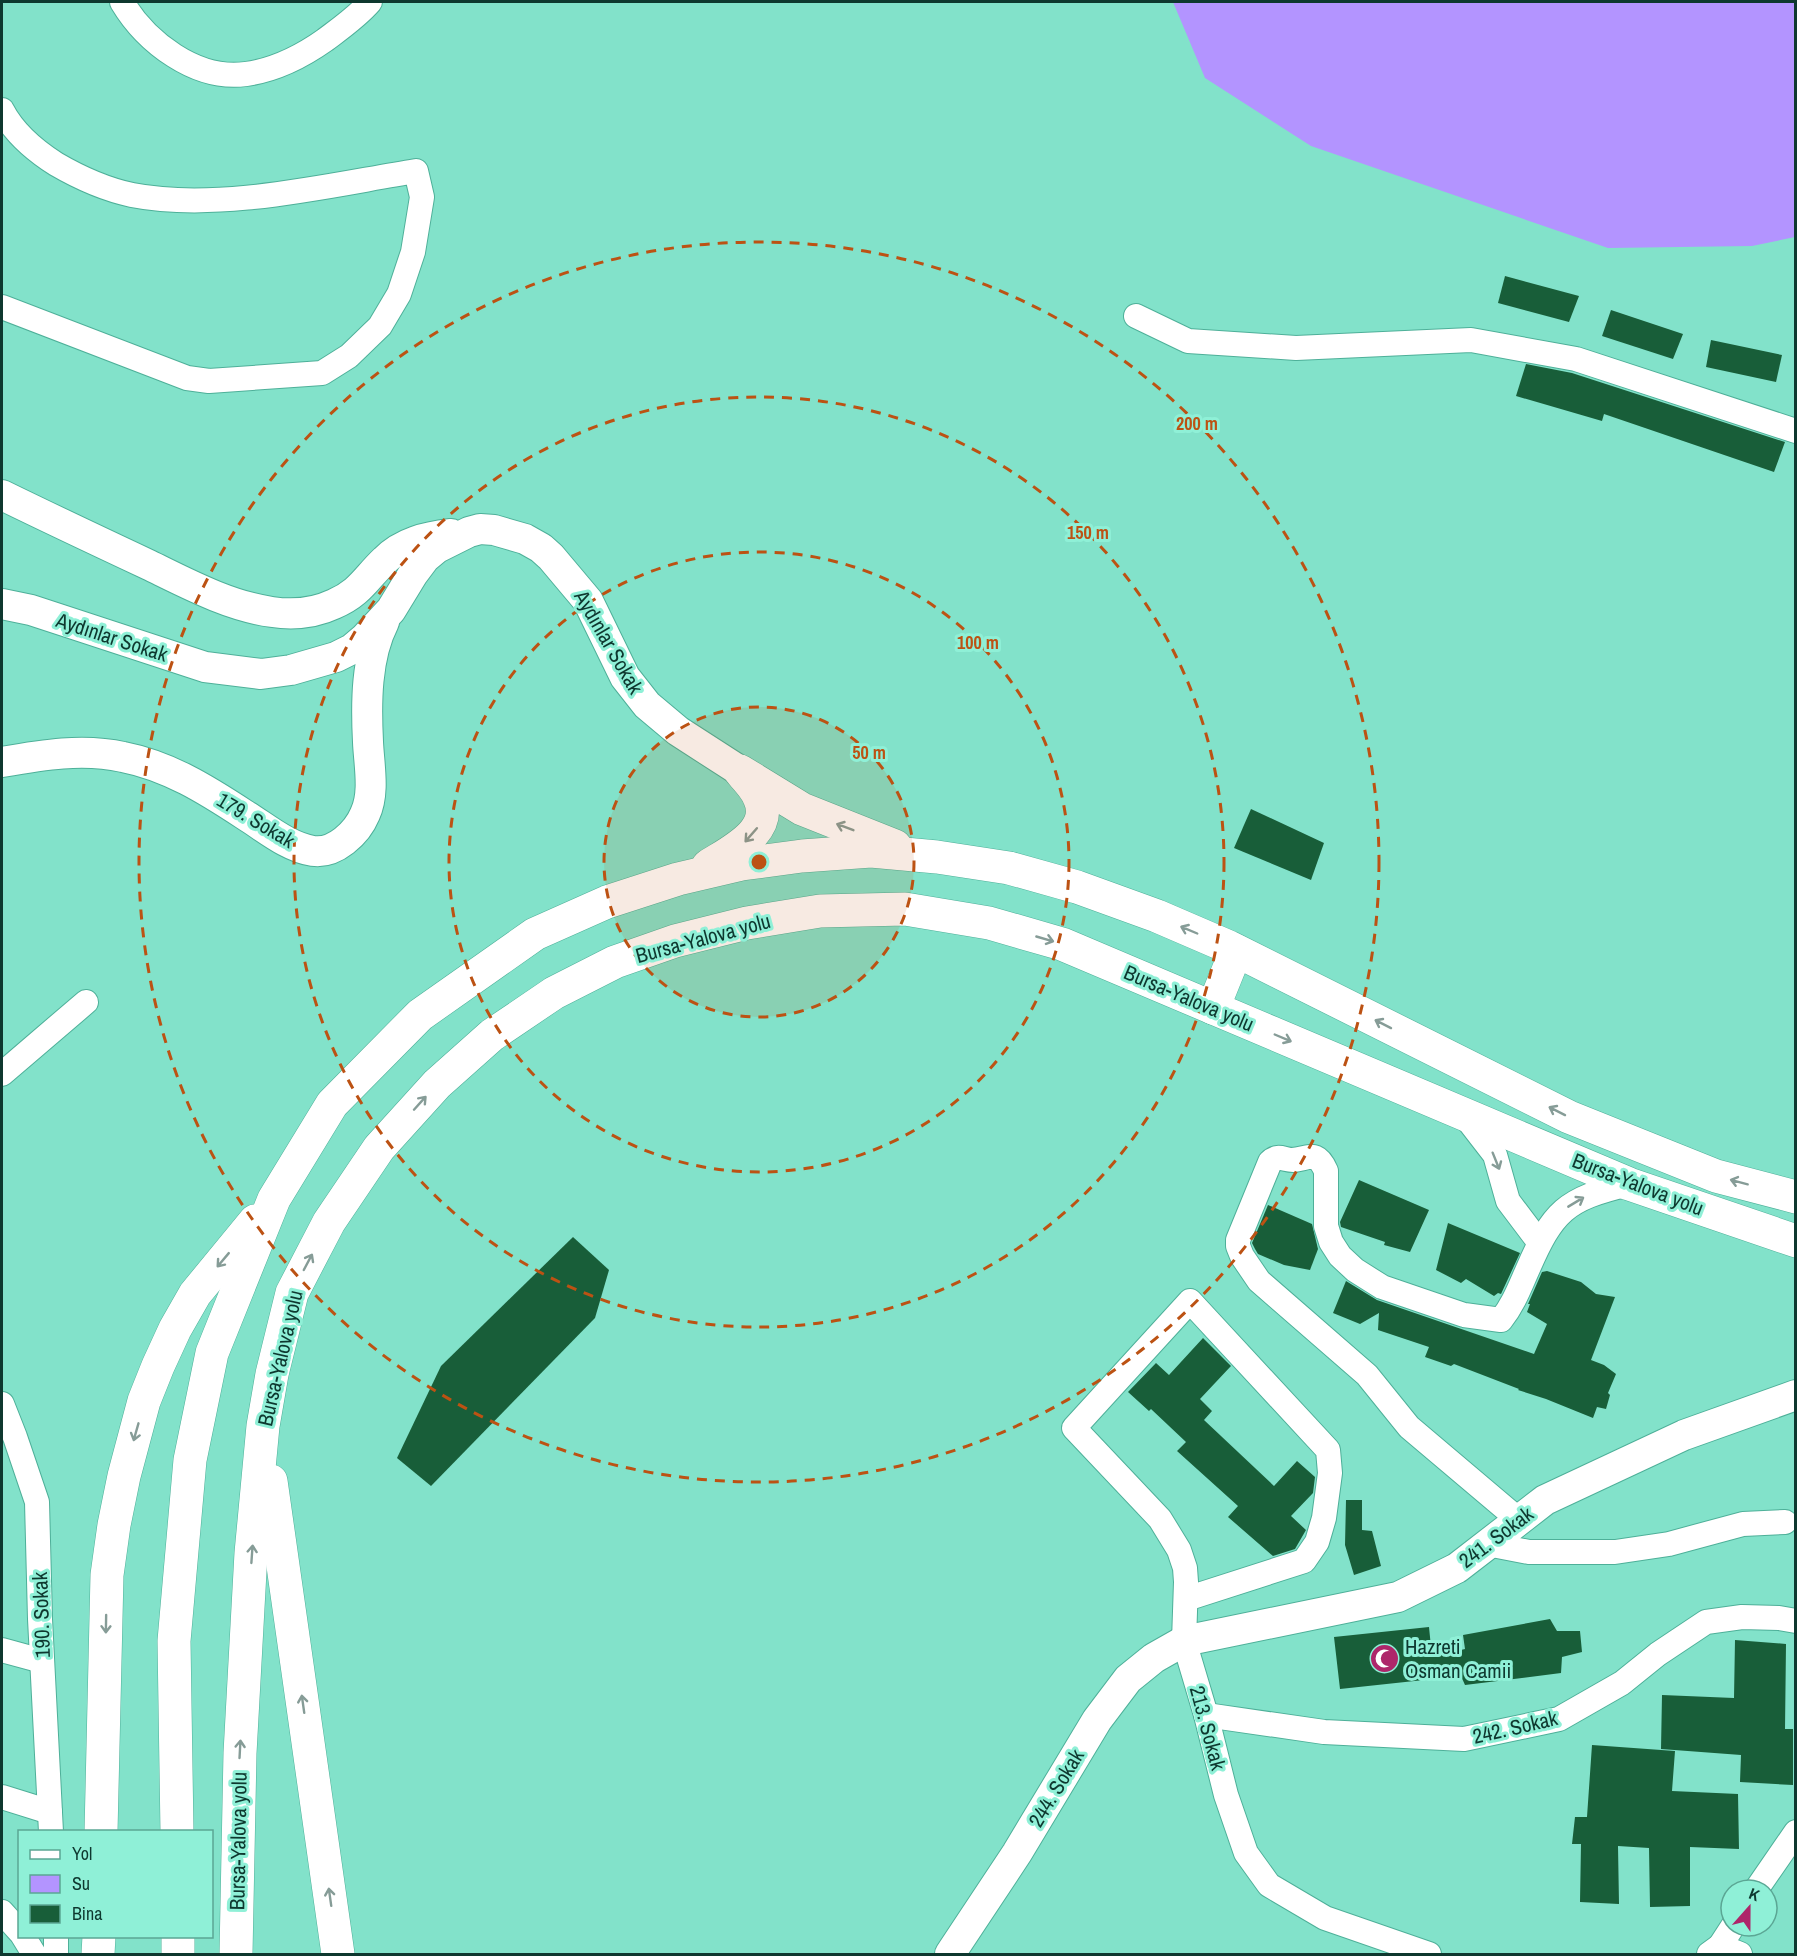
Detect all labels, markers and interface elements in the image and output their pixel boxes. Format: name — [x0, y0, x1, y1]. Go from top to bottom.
text: 200 m — [1176, 411, 1218, 436]
text: 150 m — [1067, 520, 1109, 545]
street label: Aydınlar Sokak — [567, 584, 651, 700]
street label: Aydınlar Sokak — [52, 605, 172, 669]
text: 100 m — [957, 630, 999, 655]
text: 50 m — [852, 740, 886, 765]
street label: 179. Sokak — [212, 785, 301, 855]
one-way arrow — [836, 820, 855, 831]
one-way arrow — [744, 827, 758, 842]
centre of rings — [749, 852, 769, 872]
street label: Bursa-Yalova yolu — [632, 906, 774, 970]
one-way arrow — [1180, 924, 1199, 935]
one-way arrow — [1035, 934, 1054, 946]
street label: Bursa-Yalova yolu — [1120, 958, 1258, 1038]
one-way arrow — [1374, 1018, 1392, 1030]
one-way arrow — [1274, 1033, 1292, 1044]
one-way arrow — [413, 1096, 427, 1111]
one-way arrow — [1549, 1105, 1567, 1117]
street label: Bursa-Yalova yolu — [1568, 1146, 1708, 1222]
one-way arrow — [1491, 1151, 1502, 1169]
one-way arrow — [1730, 1176, 1749, 1188]
one-way arrow — [1567, 1195, 1584, 1207]
one-way arrow — [216, 1252, 230, 1267]
one-way arrow — [302, 1254, 314, 1271]
street label: Bursa-Yalova yolu — [250, 1287, 310, 1429]
one-way arrow — [130, 1422, 141, 1441]
street label: 241. Sokak — [1453, 1499, 1539, 1575]
one-way arrow — [246, 1545, 257, 1565]
street label: 190. Sokak — [25, 1571, 57, 1659]
one-way arrow — [100, 1613, 112, 1633]
place label: Hazreti Osman Camii — [1405, 1632, 1511, 1685]
mosque icon: Hazreti Osman Camii — [1368, 1642, 1400, 1674]
street label: 213. Sokak — [1183, 1683, 1233, 1774]
one-way arrow — [297, 1694, 308, 1714]
street label: 242. Sokak — [1470, 1703, 1561, 1751]
one-way arrow — [235, 1740, 246, 1760]
street label: 244. Sokak — [1021, 1743, 1091, 1832]
street label: Bursa-Yalova yolu — [222, 1772, 254, 1910]
legend — [18, 1830, 213, 1938]
text: Yol — [72, 1841, 92, 1866]
text: Su — [72, 1871, 90, 1896]
north arrow — [1719, 1878, 1779, 1938]
text: K — [1746, 1882, 1763, 1906]
one-way arrow — [325, 1887, 336, 1907]
text: Bina — [72, 1901, 102, 1926]

